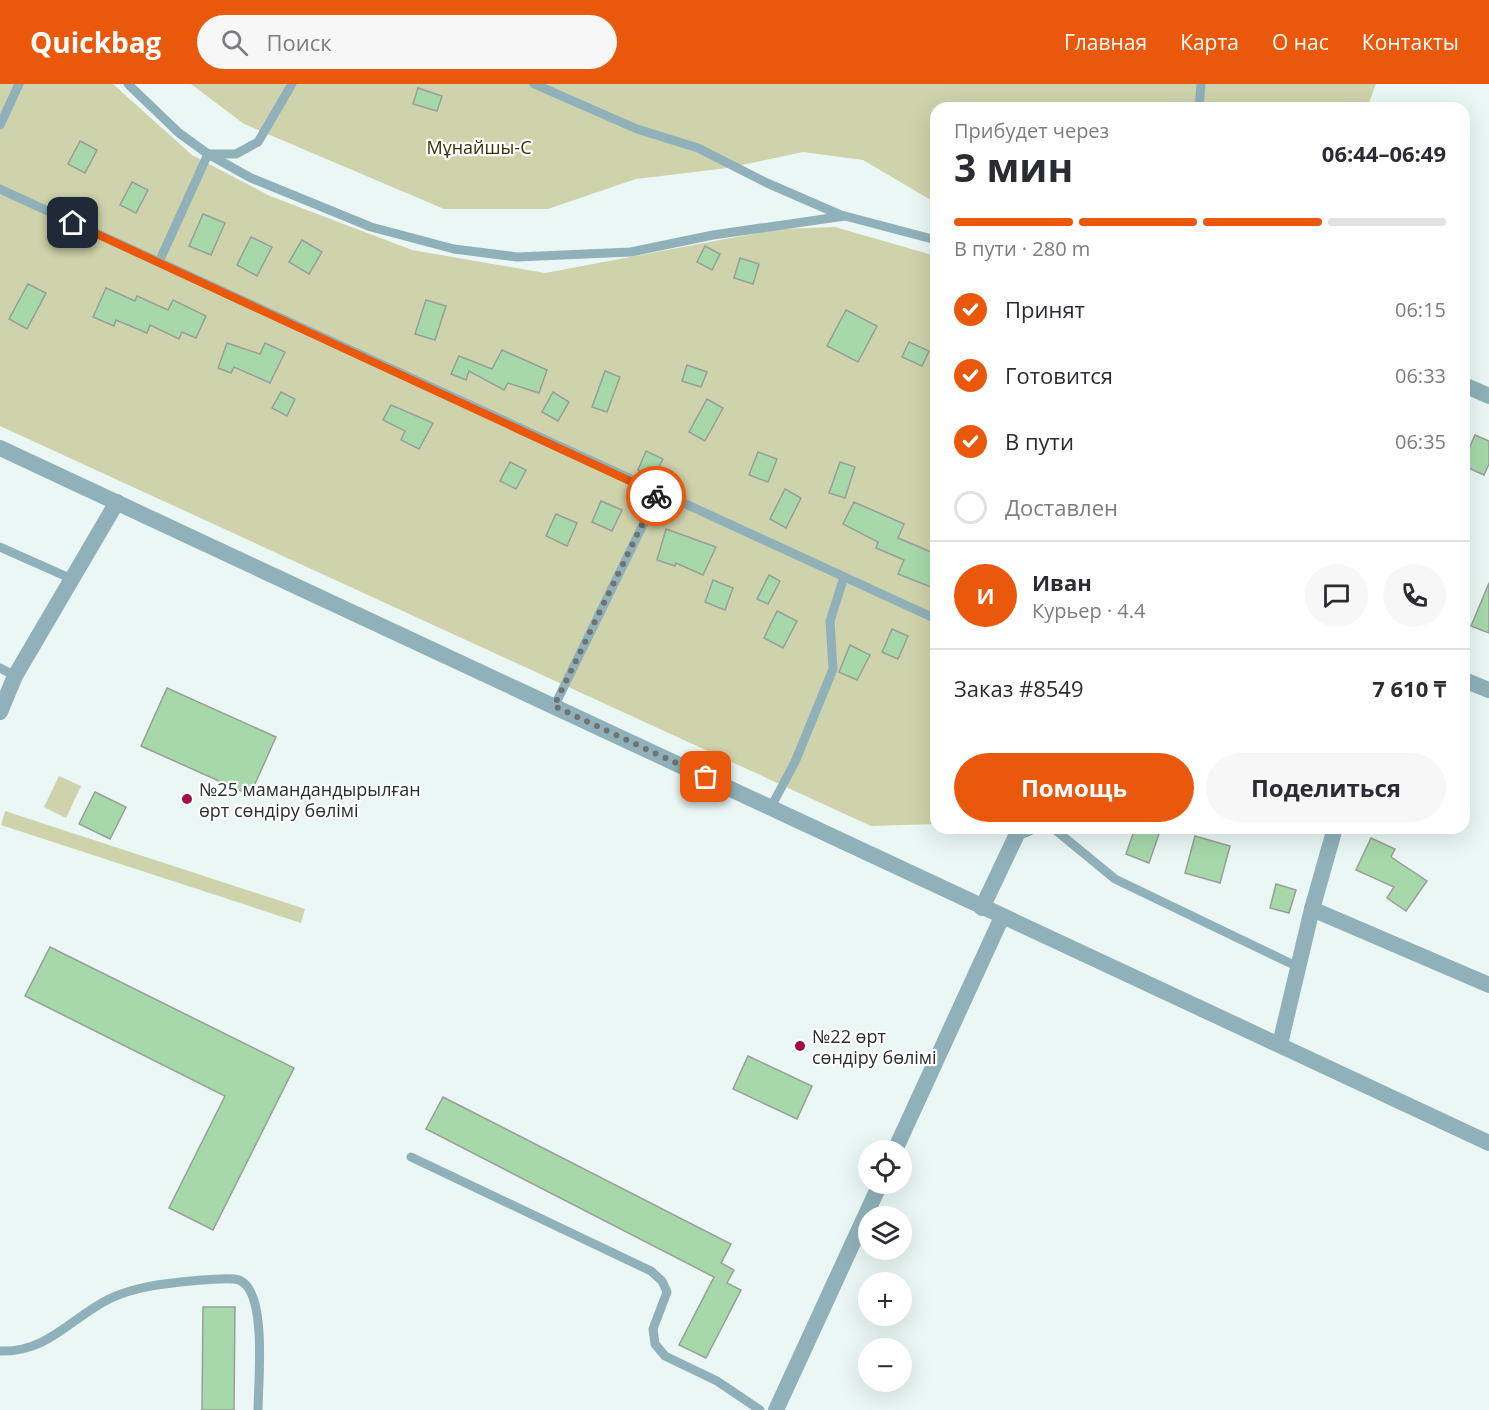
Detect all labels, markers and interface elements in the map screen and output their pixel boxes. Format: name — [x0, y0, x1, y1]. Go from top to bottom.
search box — [197, 15, 617, 69]
text: Quickbag — [30, 23, 161, 61]
icon: search — [218, 26, 251, 59]
text: Поиск — [266, 27, 332, 57]
text: Главная — [1064, 28, 1147, 56]
text: Карта — [1180, 28, 1239, 56]
text: О нас — [1272, 28, 1329, 56]
text: Контакты — [1362, 28, 1459, 56]
text: Прибудет через — [954, 117, 1109, 144]
park label: Мұнайшы-С — [427, 135, 532, 159]
text: 06:44–06:49 — [1322, 138, 1446, 168]
text: 3 мин — [954, 140, 1073, 193]
pin — [47, 197, 98, 248]
icon: home — [56, 206, 89, 239]
text: В пути · 280 m — [954, 235, 1090, 262]
icon: check — [954, 293, 987, 326]
text: Принят — [1005, 294, 1085, 324]
text: 06:15 — [1395, 296, 1446, 323]
icon: check — [954, 359, 987, 392]
text: Готовится — [1005, 360, 1113, 390]
text: 06:33 — [1395, 362, 1446, 389]
icon: check — [954, 425, 987, 458]
text: В пути — [1005, 426, 1074, 456]
text: 06:35 — [1395, 428, 1446, 455]
courier — [626, 466, 686, 526]
icon: bike — [640, 480, 673, 513]
text: Доставлен — [1005, 492, 1118, 522]
button: chat — [1305, 564, 1368, 627]
button: phone — [1383, 564, 1446, 627]
text: Иван — [1032, 567, 1092, 597]
text: И — [976, 580, 995, 610]
text: Курьер · 4.4 — [1032, 597, 1146, 624]
text: Заказ #8549 — [954, 673, 1084, 703]
text: 7 610 ₸ — [1372, 673, 1446, 703]
pin — [680, 751, 731, 802]
button: Помощь — [954, 753, 1194, 822]
button: Поделиться — [1206, 753, 1446, 822]
icon: bag — [689, 760, 722, 793]
place label: №25 мамандандырылған өрт сөндіру бөлімі — [199, 777, 421, 822]
marker: №25 мамандандырылған өрт сөндіру бөлімі — [180, 792, 194, 806]
place label: №22 өрт сөндіру бөлімі — [812, 1024, 937, 1069]
marker: №22 өрт сөндіру бөлімі — [793, 1039, 807, 1053]
map controls — [858, 1140, 912, 1392]
button: locate — [858, 1140, 912, 1194]
button: layers — [858, 1206, 912, 1260]
button: + — [858, 1272, 912, 1326]
button: − — [858, 1338, 912, 1392]

